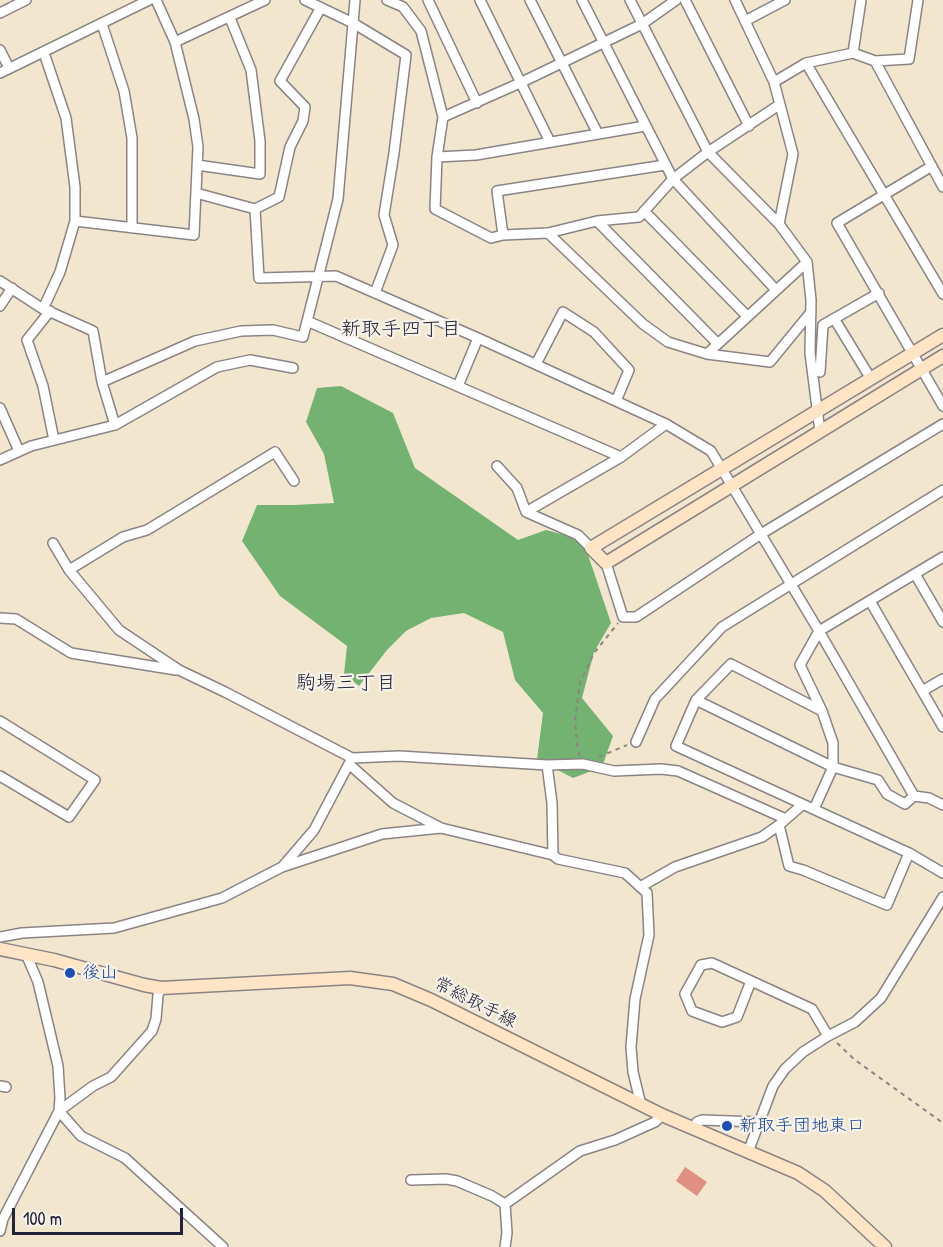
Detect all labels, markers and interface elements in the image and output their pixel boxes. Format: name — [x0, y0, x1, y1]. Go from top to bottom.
district label: 新取手四丁目 — [341, 318, 461, 342]
district label: 駒場三丁目 — [296, 672, 396, 696]
place label: 後山 — [82, 962, 118, 984]
marker: 後山 — [63, 966, 77, 980]
street label: 常総取手線 — [430, 973, 520, 1033]
place label: 新取手団地東口 — [739, 1115, 865, 1137]
marker: 新取手団地東口 — [720, 1119, 734, 1133]
scale bar — [15, 1196, 186, 1234]
text: 100 m — [23, 1206, 62, 1231]

